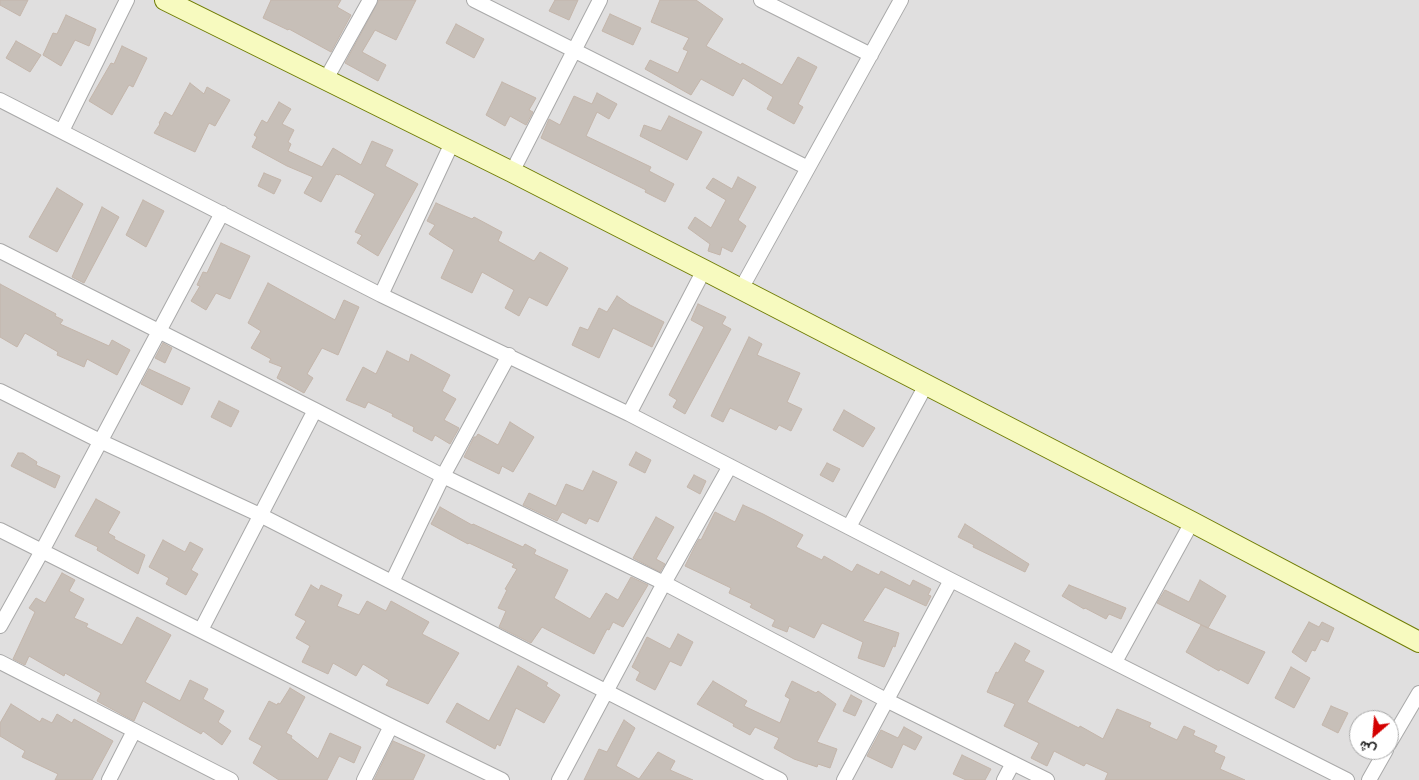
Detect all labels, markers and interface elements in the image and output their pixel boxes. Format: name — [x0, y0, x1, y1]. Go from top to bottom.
north arrow — [1349, 710, 1399, 760]
text: ش — [1356, 737, 1379, 759]

